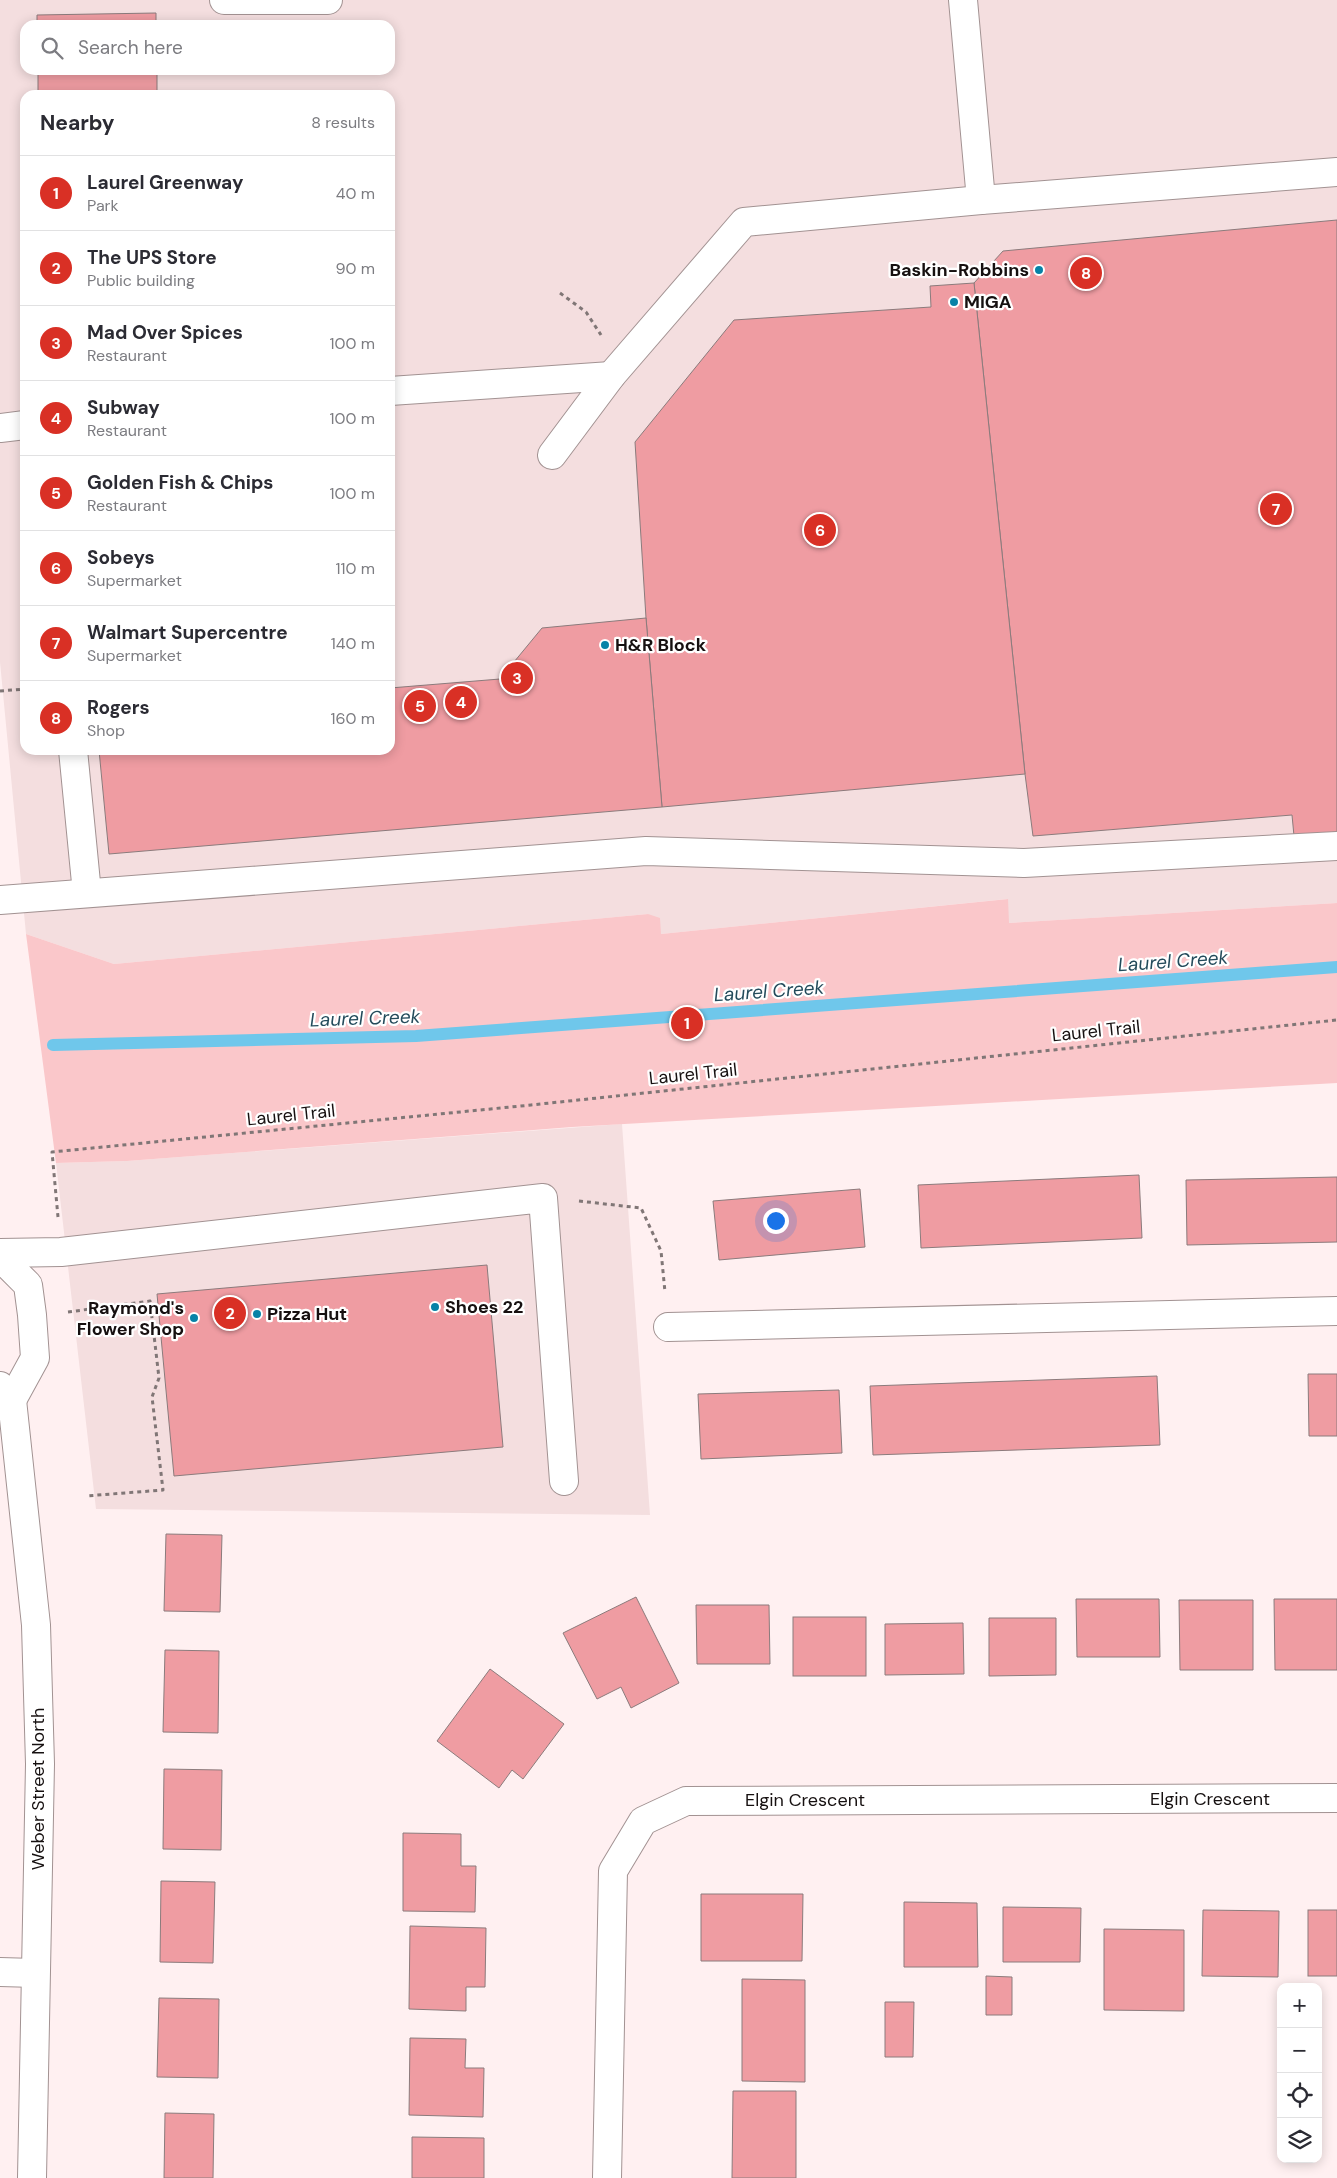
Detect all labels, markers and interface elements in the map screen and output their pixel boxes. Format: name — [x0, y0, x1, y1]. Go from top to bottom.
search box — [20, 20, 395, 75]
icon: search — [38, 34, 66, 62]
text: Search here — [78, 35, 183, 60]
text: Nearby — [40, 109, 114, 137]
text: 8 results — [311, 112, 375, 133]
text: Laurel Greenway — [87, 170, 243, 195]
text: 1 — [53, 183, 59, 204]
text: 40 m — [336, 183, 375, 204]
text: Park — [87, 195, 119, 216]
text: The UPS Store — [87, 245, 217, 270]
pin: 8 — [1070, 254, 1102, 292]
text: 2 — [51, 258, 61, 279]
text: 90 m — [335, 258, 375, 279]
place label: Baskin-Robbins — [890, 258, 1029, 282]
marker: Baskin-Robbins — [1033, 264, 1045, 276]
text: Public building — [87, 270, 195, 291]
place label: MIGA — [964, 290, 1012, 314]
marker: MIGA — [948, 296, 960, 308]
text: Mad Over Spices — [87, 320, 243, 345]
text: 3 — [51, 333, 61, 354]
text: 100 m — [330, 333, 375, 354]
text: Restaurant — [87, 345, 167, 366]
text: Subway — [87, 395, 160, 420]
text: 4 — [51, 408, 61, 429]
text: 100 m — [330, 408, 375, 429]
text: Restaurant — [87, 420, 167, 441]
text: Golden Fish & Chips — [87, 470, 273, 495]
text: 5 — [51, 483, 61, 504]
text: 100 m — [330, 483, 375, 504]
pin: 7 — [1260, 490, 1292, 528]
text: Restaurant — [87, 495, 167, 516]
pin: 6 — [804, 511, 836, 549]
text: Sobeys — [87, 545, 155, 570]
text: 6 — [51, 558, 61, 579]
text: 110 m — [336, 558, 375, 579]
text: Supermarket — [87, 570, 182, 591]
text: Walmart Supercentre — [87, 620, 288, 645]
text: 7 — [52, 633, 60, 654]
text: 140 m — [331, 633, 375, 654]
place label: H&R Block — [615, 633, 707, 657]
marker: H&R Block — [599, 639, 611, 651]
text: Supermarket — [87, 645, 182, 666]
pin: 3 — [501, 659, 533, 697]
pin: 4 — [445, 683, 477, 721]
pin: 5 — [404, 687, 436, 725]
text: Rogers — [87, 695, 150, 720]
text: 8 — [51, 708, 61, 729]
text: 160 m — [331, 708, 375, 729]
text: Shop — [87, 720, 125, 741]
water label: Laurel Creek — [1117, 945, 1229, 977]
water label: Laurel Creek — [713, 975, 825, 1007]
water label: Laurel Creek — [309, 1004, 421, 1032]
pin: 1 — [671, 1004, 703, 1042]
street label: Laurel Trail — [1051, 1014, 1141, 1048]
street label: Laurel Trail — [648, 1057, 738, 1091]
street label: Laurel Trail — [246, 1098, 336, 1132]
your location — [763, 1208, 789, 1234]
pin: 2 — [214, 1294, 246, 1332]
place label: Shoes 22 — [445, 1295, 523, 1319]
place label: Raymond's Flower Shop — [77, 1296, 184, 1341]
marker: Shoes 22 — [429, 1301, 441, 1313]
place label: Pizza Hut — [267, 1302, 347, 1326]
marker: Pizza Hut — [251, 1308, 263, 1320]
marker: Raymond's Flower Shop — [188, 1312, 200, 1324]
street label: Weber Street North — [26, 1708, 50, 1870]
street label: Elgin Crescent — [1150, 1787, 1270, 1811]
street label: Elgin Crescent — [745, 1788, 865, 1812]
map controls — [1277, 1983, 1322, 2163]
button: + — [1277, 1983, 1322, 2028]
button: − — [1277, 2028, 1322, 2073]
button: locate — [1277, 2073, 1322, 2118]
button: layers — [1277, 2118, 1322, 2163]

